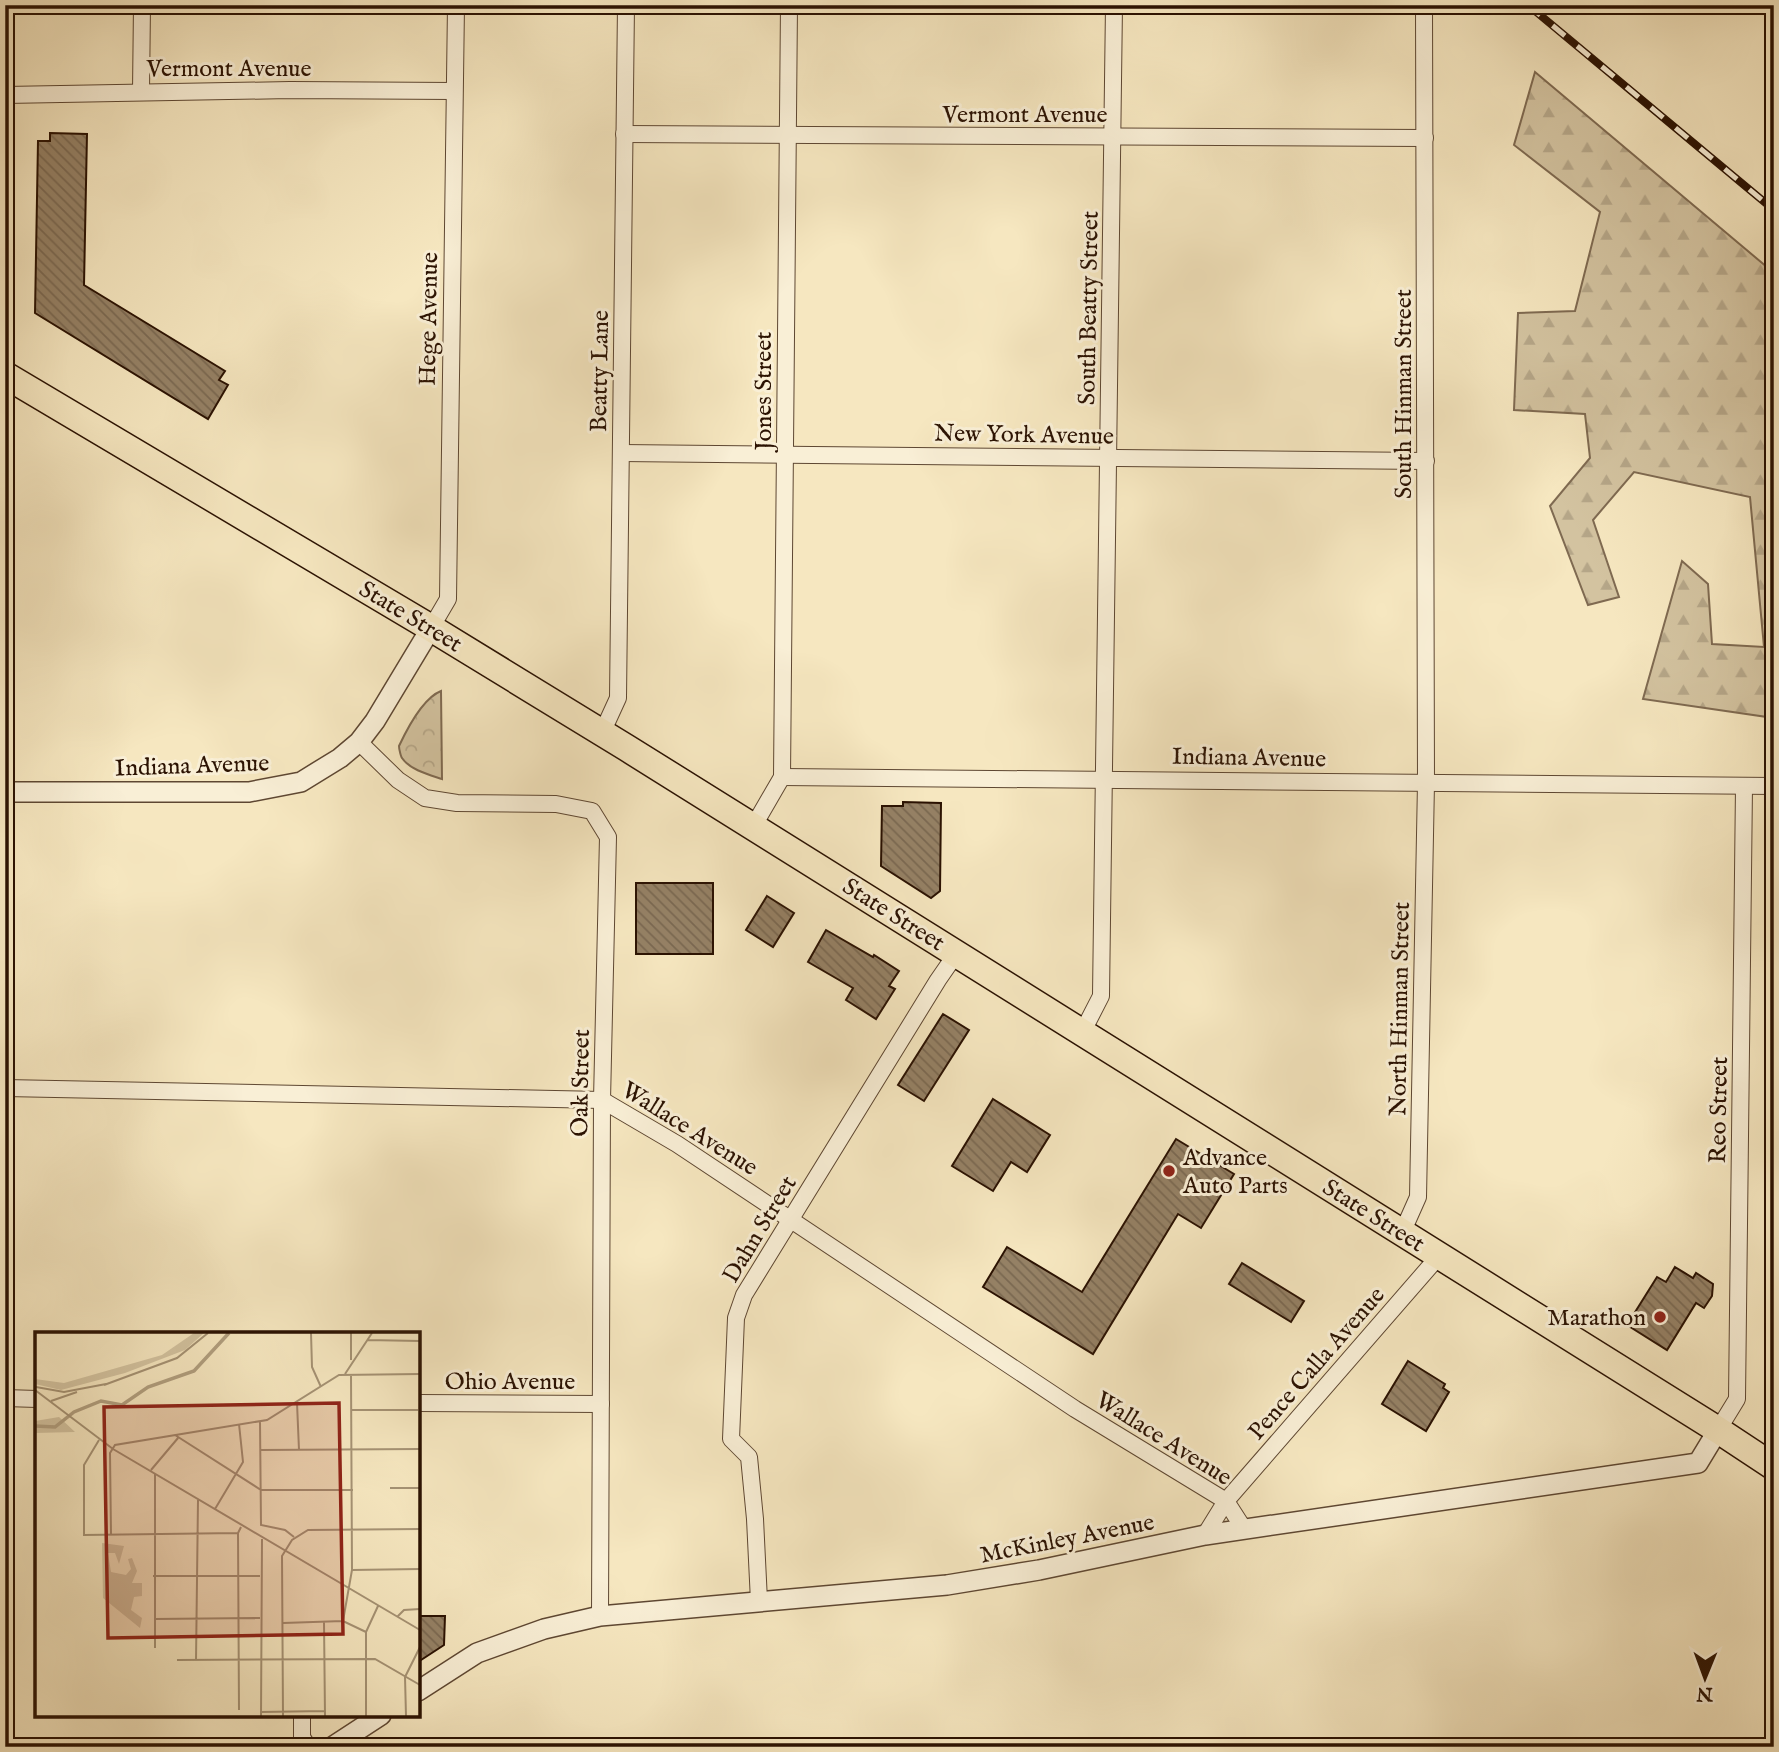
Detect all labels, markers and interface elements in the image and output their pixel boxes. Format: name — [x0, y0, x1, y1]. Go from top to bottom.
street label: Vermont Avenue — [145, 54, 312, 85]
street label: Vermont Avenue — [941, 100, 1108, 131]
street label: South Beatty Street — [1072, 211, 1107, 405]
street label: Hege Avenue — [413, 252, 446, 386]
street label: South Hinman Street — [1389, 289, 1420, 499]
street label: Beatty Lane — [584, 310, 617, 432]
street label: Jones Street — [749, 331, 780, 454]
street label: New York Avenue — [934, 418, 1114, 453]
street label: State Street — [353, 574, 468, 660]
street label: Indiana Avenue — [1171, 742, 1326, 775]
street label: Indiana Avenue — [114, 748, 270, 785]
street label: State Street — [836, 872, 950, 959]
street label: North Hinman Street — [1383, 902, 1418, 1116]
street label: Oak Street — [565, 1029, 598, 1137]
street label: Reo Street — [1703, 1056, 1736, 1164]
street label: Wallace Avenue — [615, 1075, 763, 1184]
place label: Advance Auto Parts — [1182, 1143, 1288, 1202]
marker: Advance Auto Parts — [1161, 1163, 1177, 1179]
street label: Dahn Street — [716, 1170, 804, 1289]
street label: State Street — [1316, 1173, 1430, 1260]
street label: Pence Calla Avenue — [1242, 1281, 1392, 1447]
place label: Marathon — [1547, 1303, 1646, 1334]
marker: Marathon — [1652, 1309, 1668, 1325]
inset map — [35, 1332, 420, 1717]
street label: Ohio Avenue — [445, 1367, 575, 1398]
street label: Wallace Avenue — [1089, 1385, 1237, 1494]
street label: McKinley Avenue — [978, 1507, 1157, 1572]
north arrow — [1670, 1644, 1740, 1714]
text: N — [1696, 1681, 1714, 1705]

